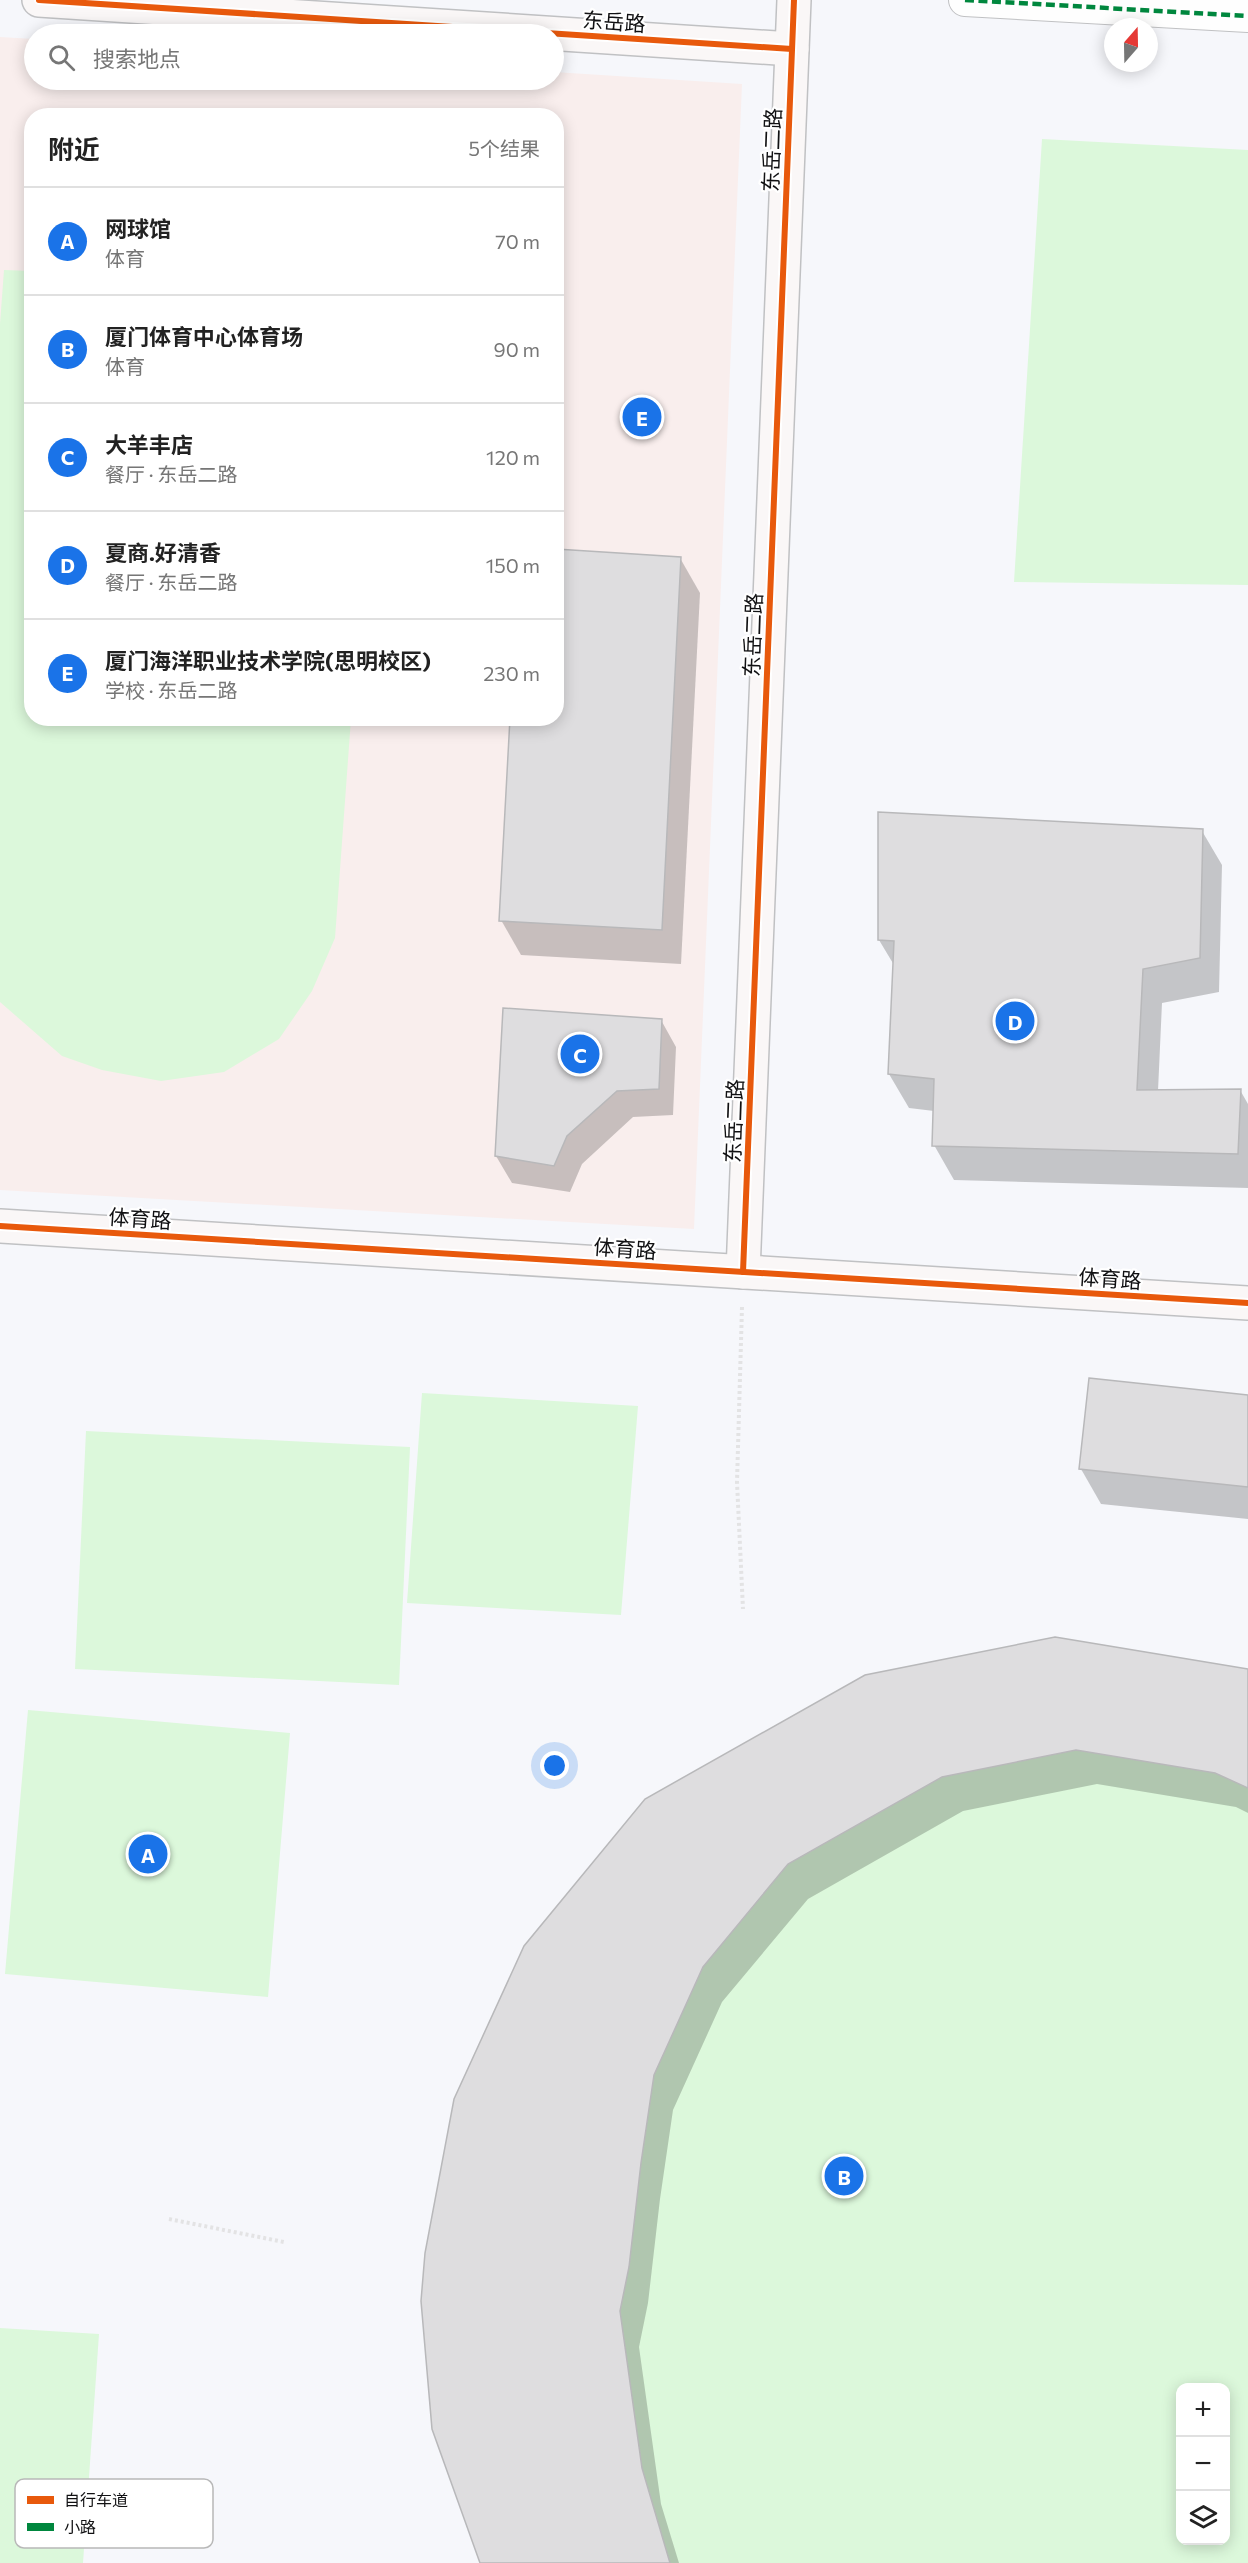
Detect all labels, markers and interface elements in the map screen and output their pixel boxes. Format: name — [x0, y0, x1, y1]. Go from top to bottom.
street label: 东岳路 — [582, 6, 646, 36]
north arrow — [1104, 18, 1158, 72]
search box — [24, 24, 564, 90]
icon: search — [45, 41, 78, 74]
text: 搜索地点 — [93, 45, 181, 72]
street label: 东岳二路 — [757, 108, 785, 192]
text: 附近 — [48, 133, 100, 164]
text: 5个结果 — [469, 136, 540, 160]
text: 网球馆 — [105, 215, 171, 242]
text: A — [60, 229, 75, 253]
text: 70 m — [495, 229, 540, 253]
text: 体育 — [105, 246, 145, 270]
text: 厦门体育中心体育场 — [105, 323, 303, 350]
text: B — [61, 337, 74, 361]
text: 90 m — [494, 337, 540, 361]
text: 体育 — [105, 354, 145, 378]
pin: E — [622, 394, 662, 440]
text: 大羊丰店 — [105, 431, 193, 458]
text: C — [61, 445, 74, 469]
text: 120 m — [486, 445, 540, 469]
text: 餐厅 · 东岳二路 — [105, 462, 237, 486]
text: 夏商.好清香 — [105, 539, 221, 566]
text: D — [60, 553, 75, 577]
text: 150 m — [486, 553, 540, 577]
text: 餐厅 · 东岳二路 — [105, 570, 237, 594]
street label: 东岳二路 — [738, 593, 766, 677]
text: 厦门海洋职业技术学院(思明校区) — [105, 647, 431, 674]
text: E — [62, 661, 73, 685]
text: 230 m — [483, 661, 540, 685]
text: 学校 · 东岳二路 — [105, 678, 237, 702]
pin: D — [996, 998, 1034, 1044]
pin: C — [560, 1032, 600, 1076]
street label: 东岳二路 — [719, 1079, 747, 1163]
street label: 体育路 — [108, 1203, 172, 1233]
street label: 体育路 — [593, 1233, 657, 1263]
street label: 体育路 — [1078, 1263, 1142, 1293]
your location — [540, 1751, 569, 1780]
pin: A — [128, 1832, 168, 1876]
pin: B — [824, 2154, 864, 2198]
map controls — [1176, 2383, 1230, 2545]
button: + — [1176, 2383, 1230, 2437]
button: − — [1176, 2437, 1230, 2491]
legend — [15, 2479, 213, 2548]
text: 自行车道 — [64, 2490, 128, 2509]
button: layers — [1176, 2491, 1230, 2545]
text: 小路 — [64, 2517, 96, 2536]

